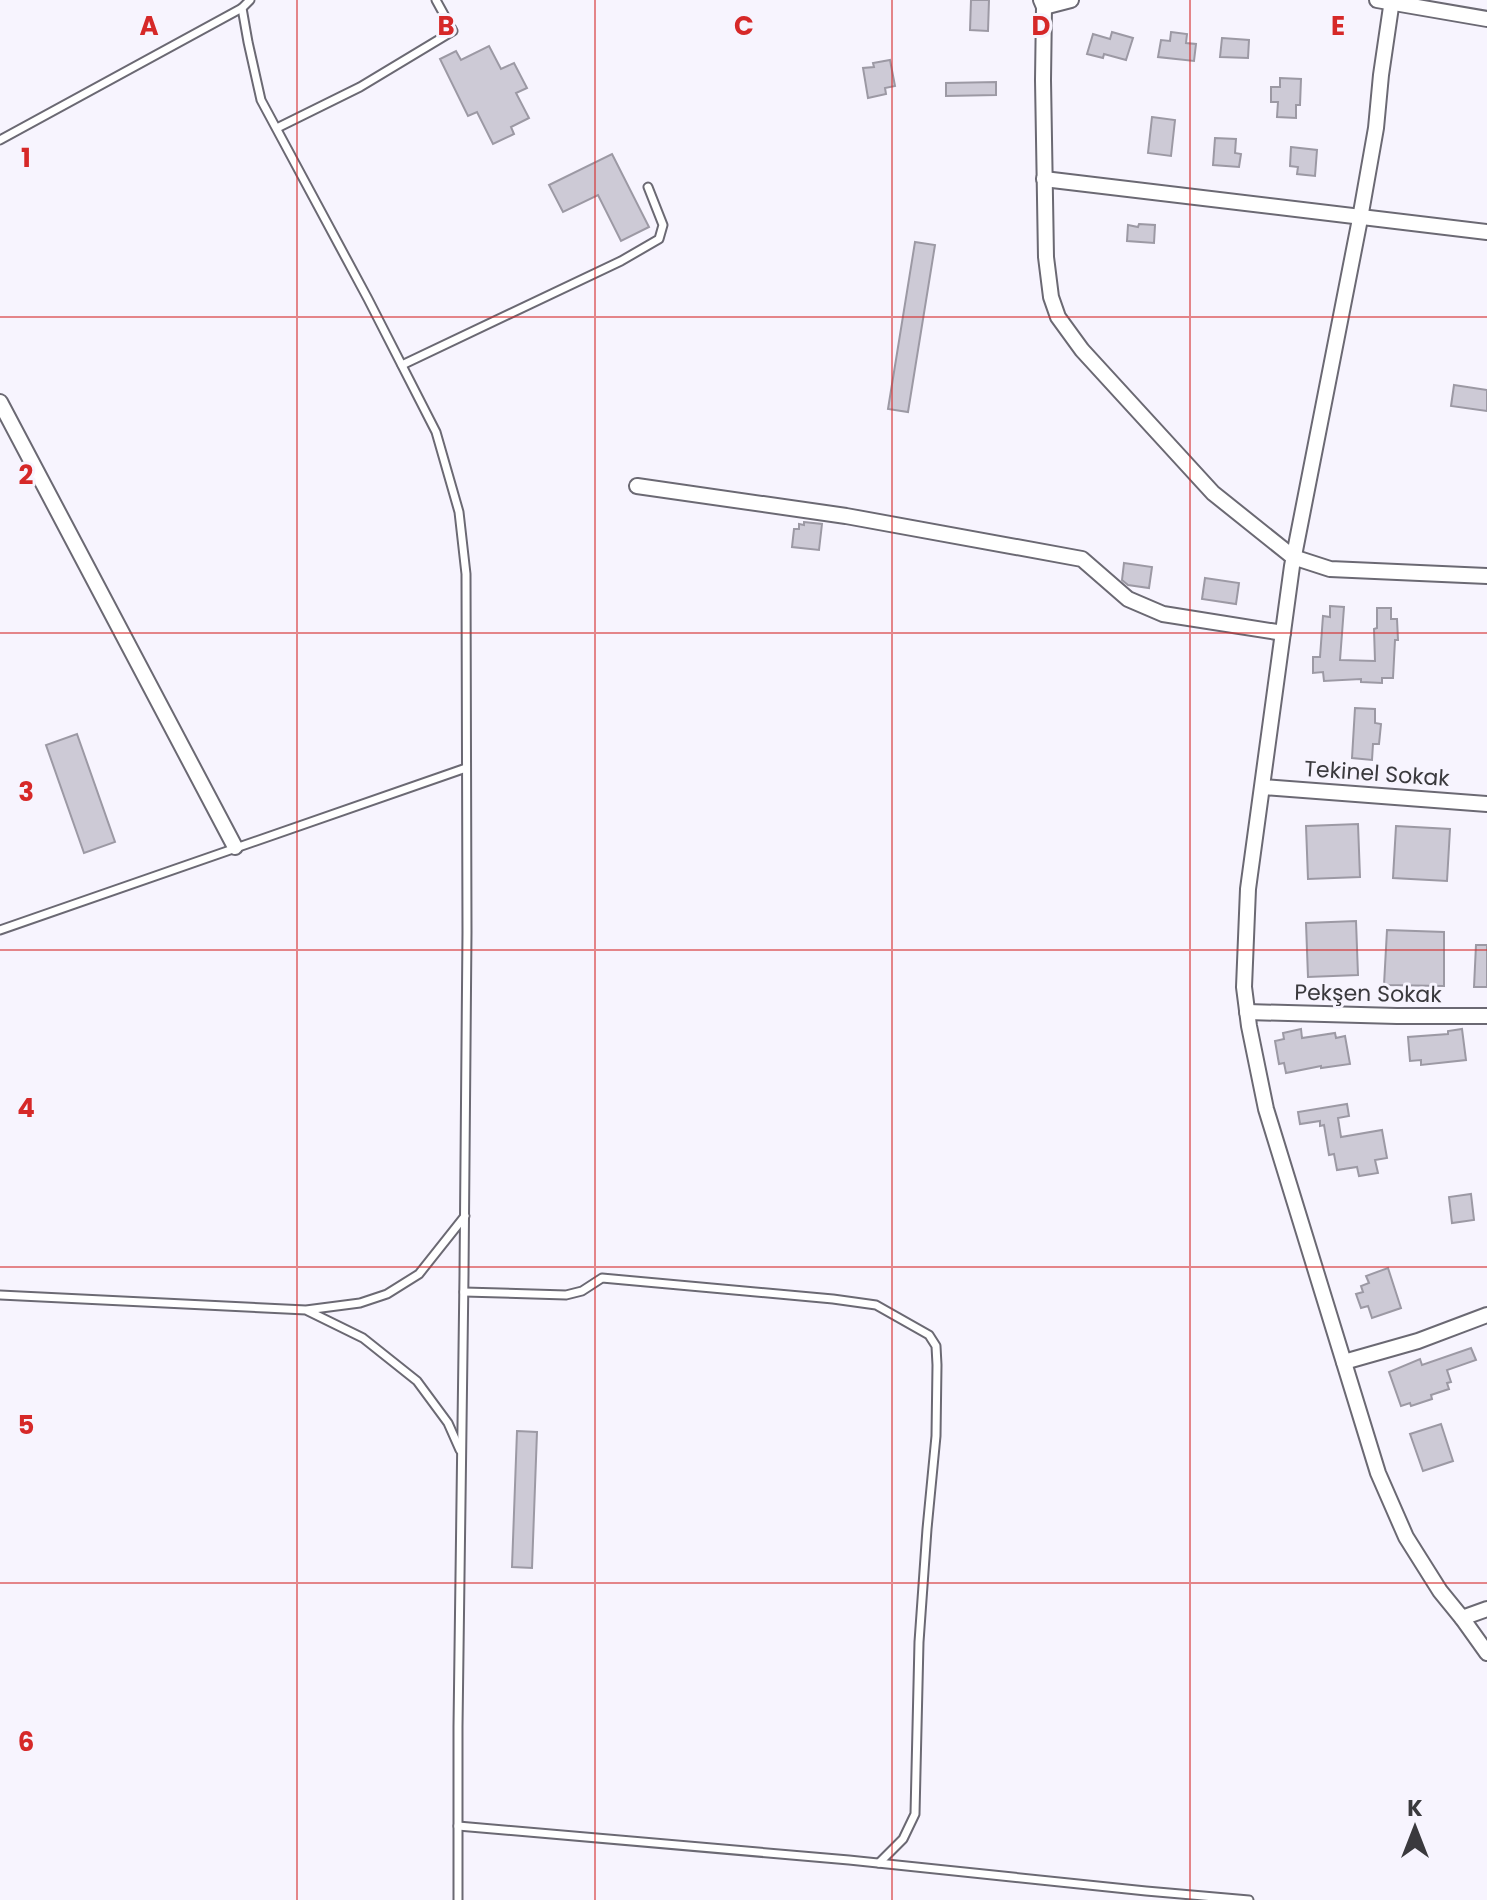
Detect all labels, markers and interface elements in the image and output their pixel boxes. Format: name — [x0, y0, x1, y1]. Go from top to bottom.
text: A — [139, 8, 159, 44]
text: B — [437, 8, 455, 44]
text: C — [734, 8, 754, 44]
text: D — [1032, 8, 1051, 44]
text: E — [1331, 8, 1345, 44]
text: 1 — [21, 140, 31, 176]
text: 2 — [19, 457, 34, 493]
street label: Tekinel Sokak — [1303, 753, 1451, 794]
text: 3 — [18, 774, 34, 810]
street label: Pekşen Sokak — [1294, 977, 1443, 1010]
text: 4 — [17, 1090, 35, 1126]
text: 5 — [18, 1407, 34, 1443]
text: 6 — [18, 1724, 34, 1760]
north arrow — [1375, 1788, 1455, 1868]
text: K — [1407, 1793, 1423, 1824]

